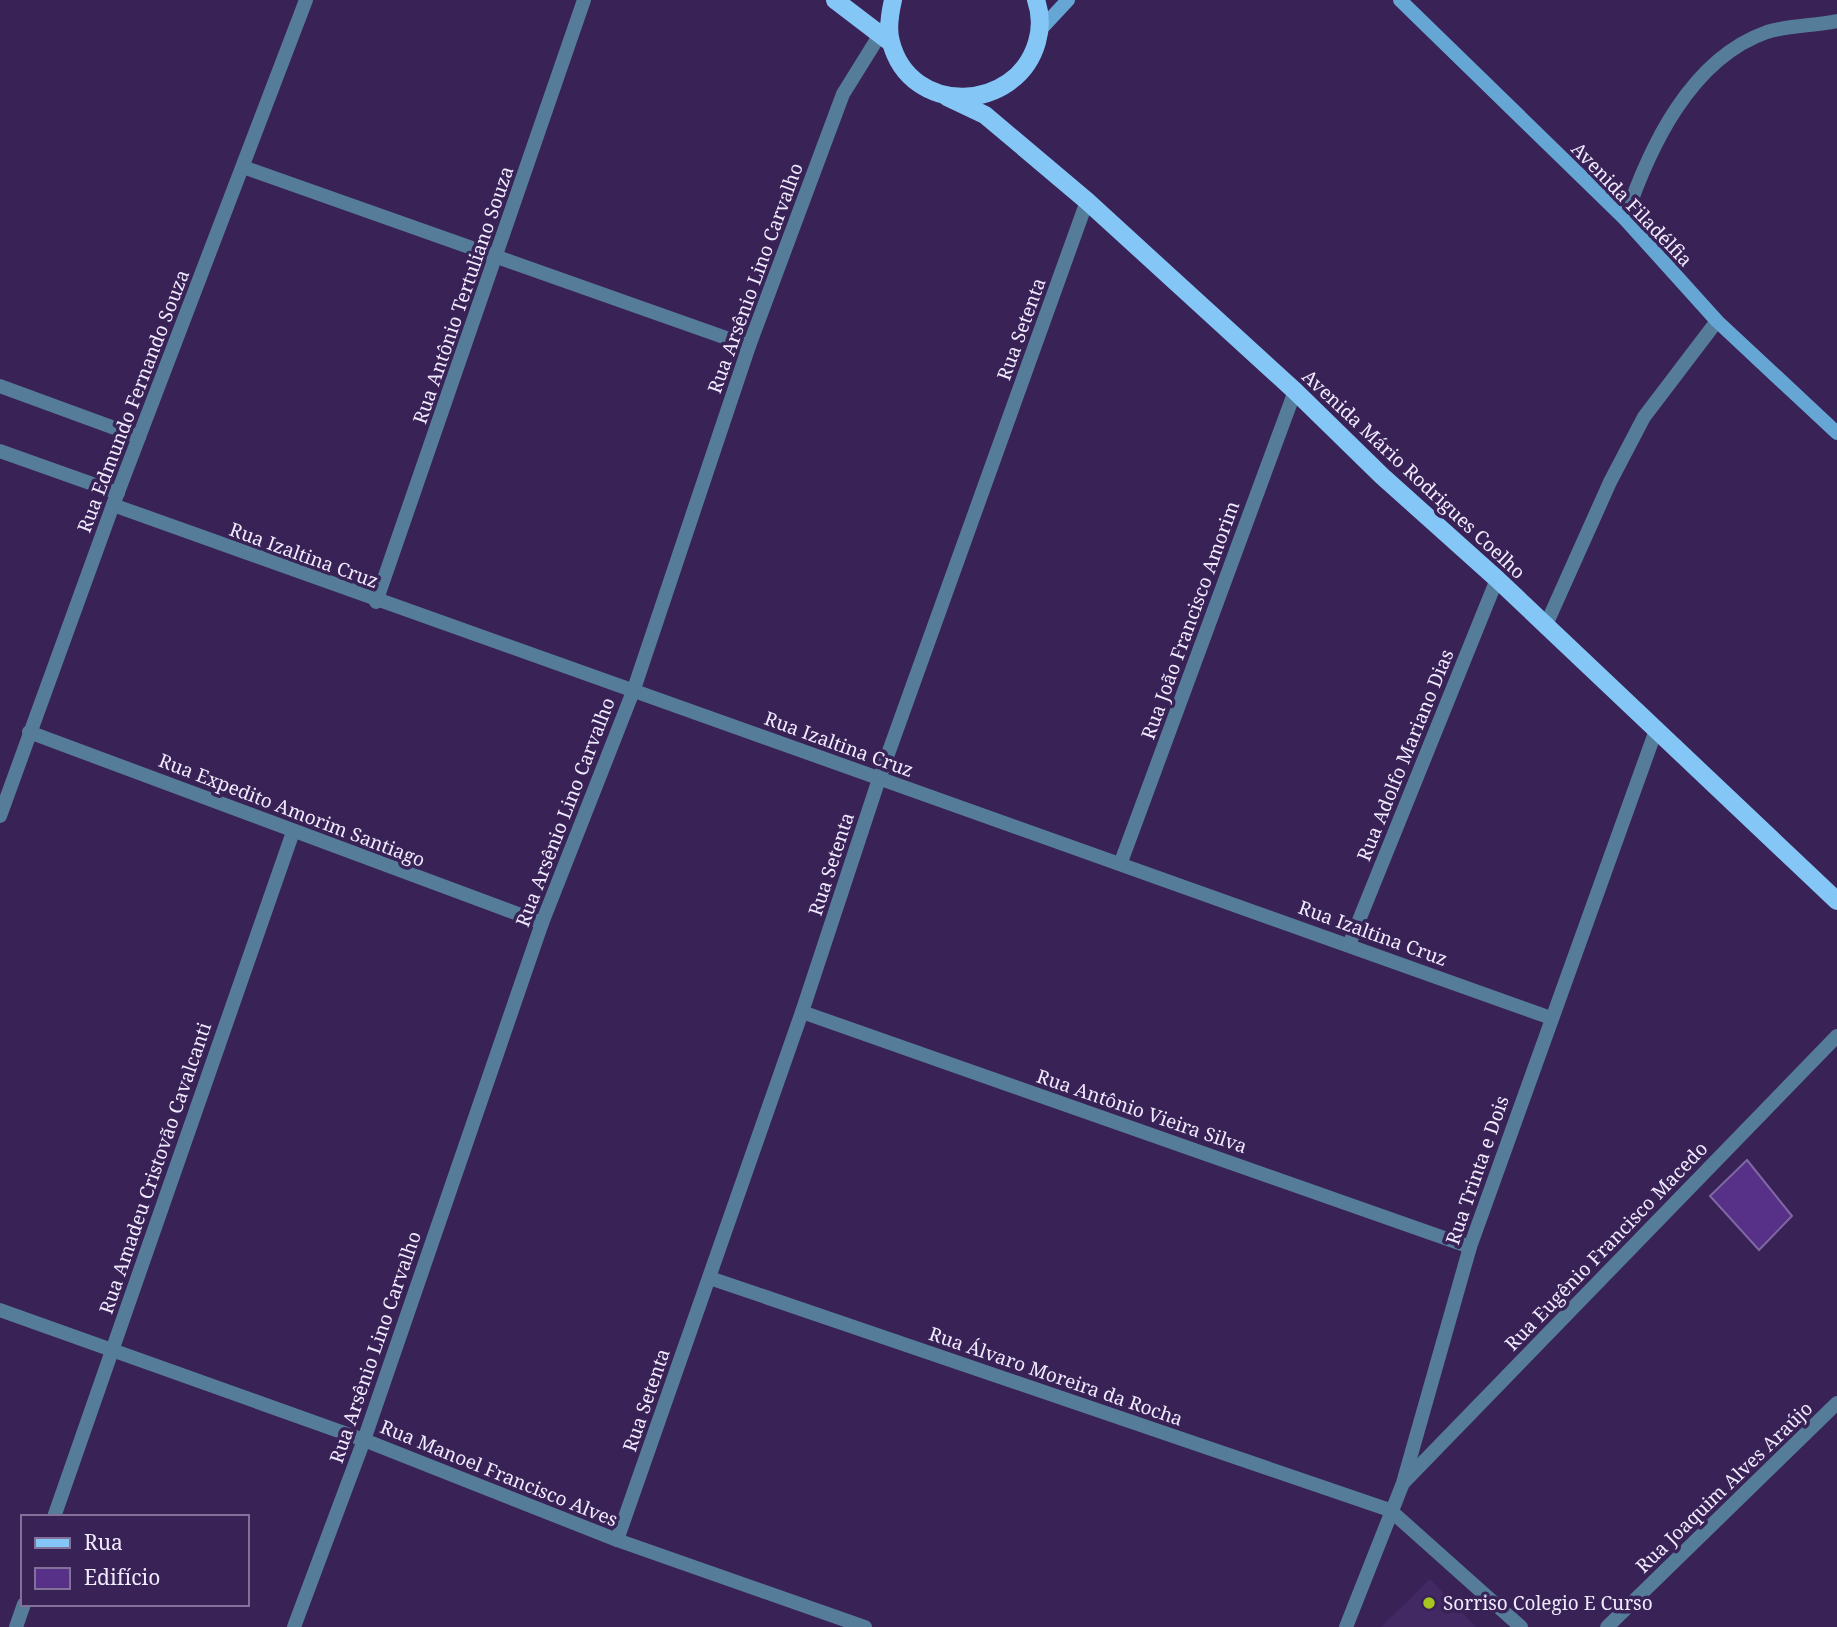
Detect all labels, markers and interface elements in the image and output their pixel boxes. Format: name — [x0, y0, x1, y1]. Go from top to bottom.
street label: Avenida Filadélfia — [1566, 136, 1698, 272]
street label: Rua Arsênio Lino Carvalho — [701, 159, 809, 397]
street label: Rua Antônio Tertuliano Souza — [407, 163, 519, 427]
street label: Rua Edmundo Fernando Souza — [71, 266, 195, 536]
street label: Rua Setenta — [990, 274, 1052, 384]
street label: Avenida Mário Rodrigues Coelho — [1297, 363, 1531, 585]
street label: Rua João Francisco Amorim — [1135, 497, 1245, 743]
street label: Rua Izaltina Cruz — [226, 516, 382, 594]
street label: Rua Adolfo Mariano Dias — [1351, 645, 1459, 865]
street label: Rua Arsênio Lino Carvalho — [509, 694, 621, 930]
street label: Rua Izaltina Cruz — [761, 705, 917, 783]
street label: Rua Expedito Amorim Santiago — [155, 747, 429, 873]
street label: Rua Setenta — [802, 809, 860, 919]
street label: Rua Izaltina Cruz — [1295, 894, 1451, 972]
street label: Rua Amadeu Cristovão Cavalcanti — [93, 1019, 217, 1317]
street label: Rua Antônio Vieira Silva — [1033, 1063, 1251, 1159]
street label: Rua Trinta e Dois — [1439, 1092, 1515, 1248]
street label: Rua Eugênio Francisco Macedo — [1499, 1136, 1713, 1356]
street label: Rua Arsênio Lino Carvalho — [323, 1228, 427, 1466]
street label: Rua Álvaro Moreira da Rocha — [926, 1320, 1186, 1432]
street label: Rua Setenta — [616, 1345, 676, 1455]
street label: Rua Joaquim Alves Araújo — [1630, 1395, 1818, 1579]
street label: Rua Manoel Francisco Alves — [376, 1413, 622, 1533]
legend — [21, 1515, 248, 1606]
text: Rua — [84, 1528, 123, 1556]
text: Edifício — [84, 1563, 160, 1591]
place label: Sorriso Colegio E Curso — [1443, 1590, 1653, 1616]
marker: Sorriso Colegio E Curso — [1421, 1595, 1437, 1611]

